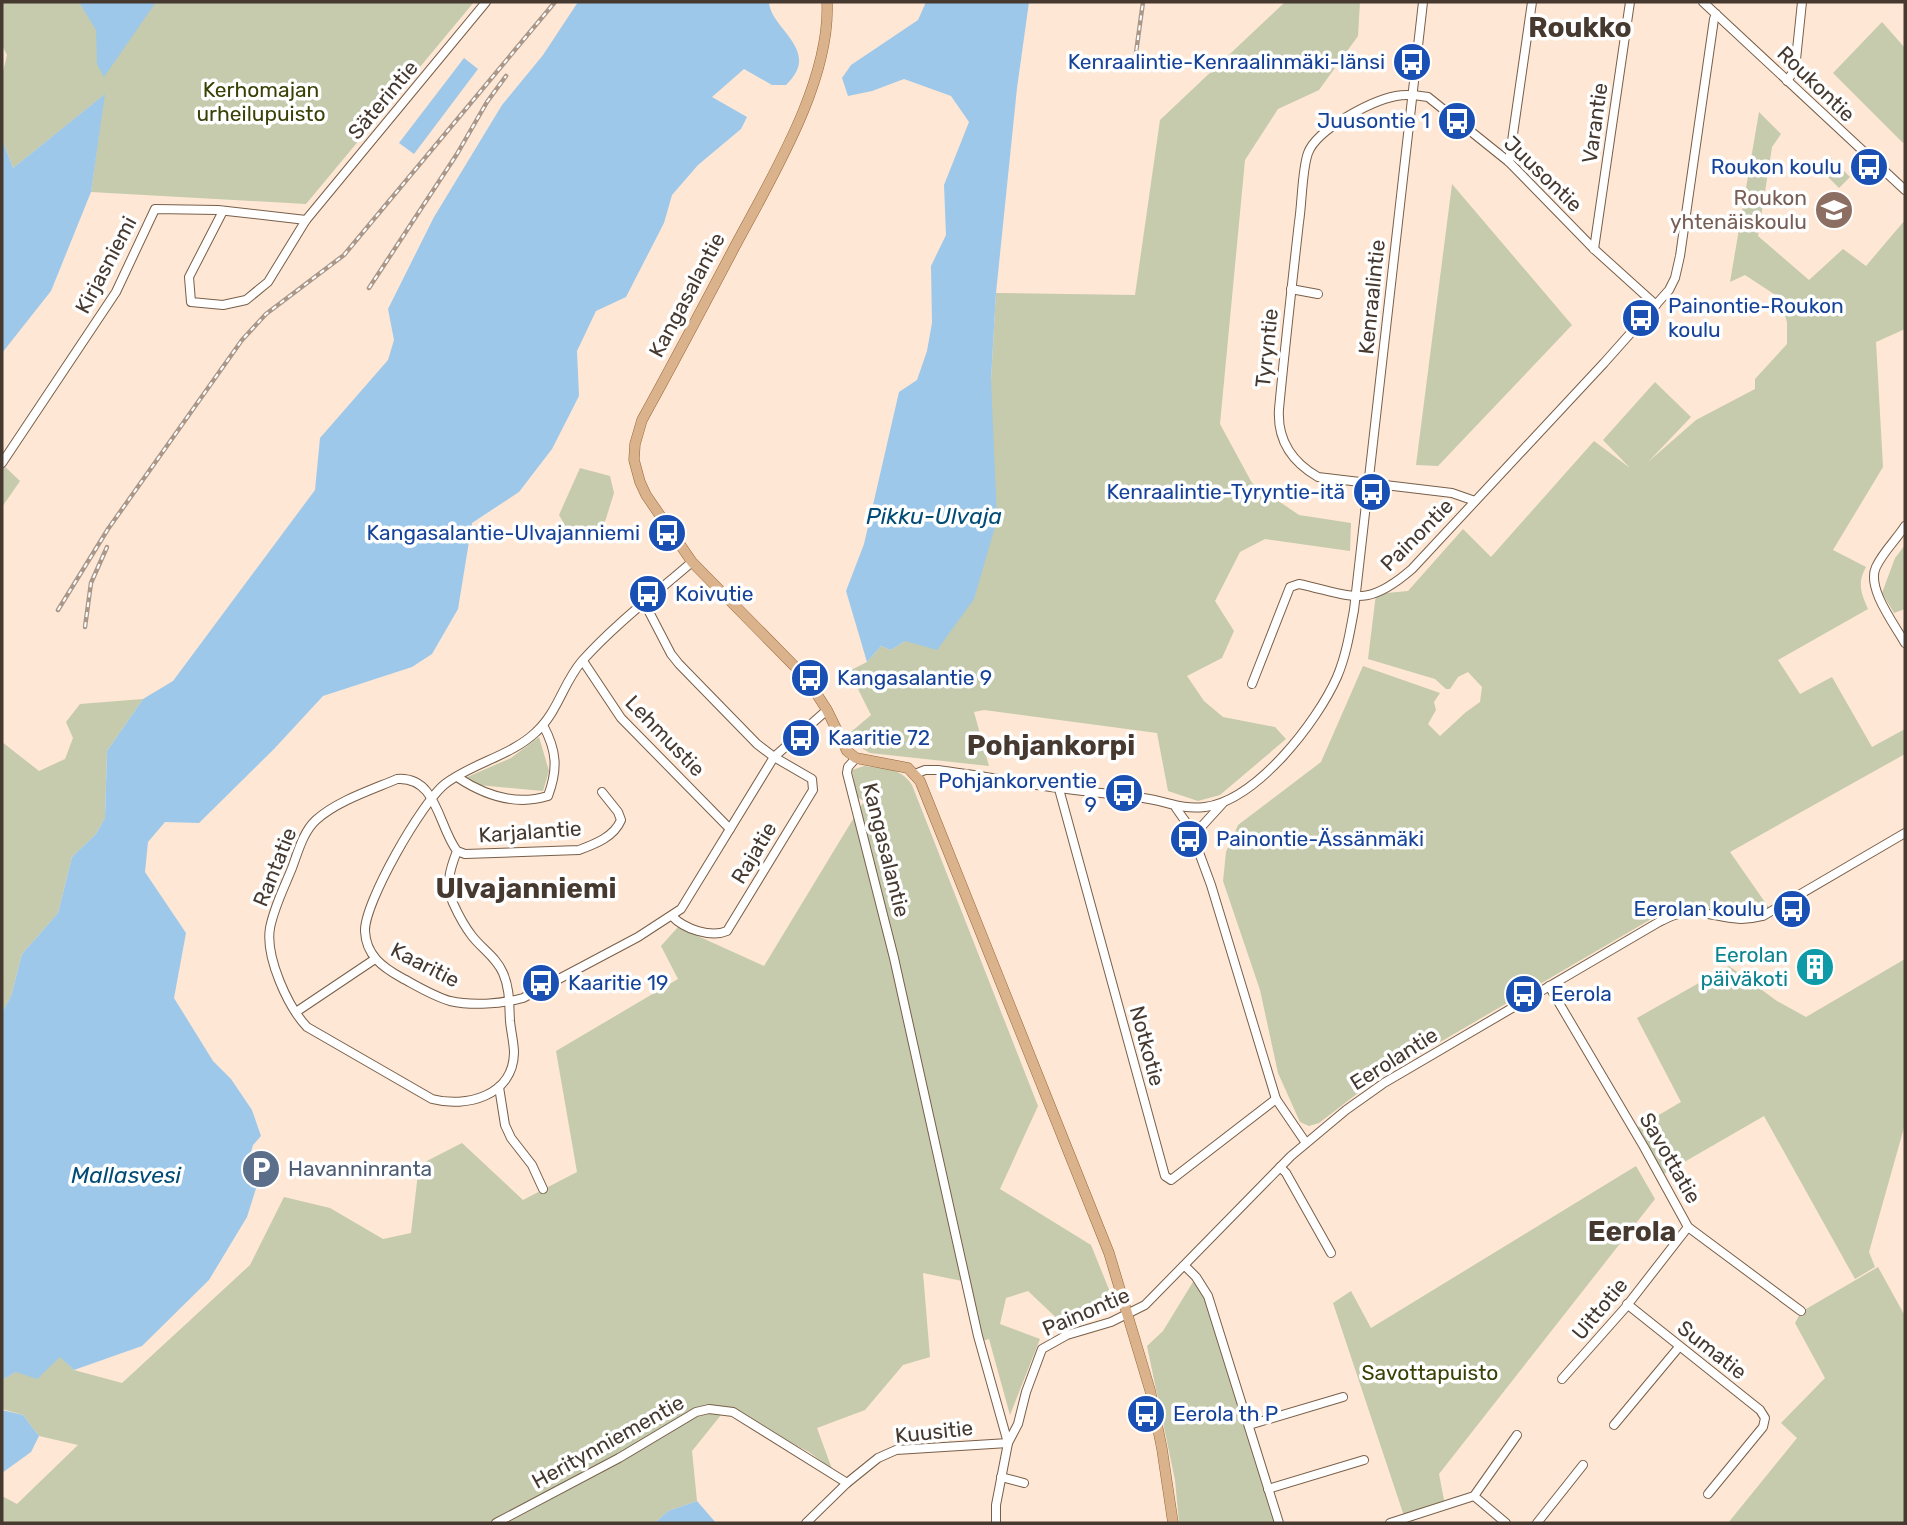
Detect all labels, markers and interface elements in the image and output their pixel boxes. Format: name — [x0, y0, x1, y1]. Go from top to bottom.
district label: Roukko — [1528, 11, 1632, 44]
street label: Roukontie — [1772, 40, 1860, 127]
bus stop icon: Kenraalintie-Kenraalinmäki-länsi — [1391, 41, 1433, 83]
place label: Kenraalintie-Kenraalinmäki-länsi — [1068, 49, 1385, 74]
street label: Säterintie — [342, 55, 423, 144]
park label: Kerhomajan urheilupuisto — [196, 77, 326, 126]
street label: Varantie — [1576, 81, 1613, 165]
bus stop icon: Juusontie 1 — [1436, 100, 1478, 142]
place label: Juusontie 1 — [1317, 108, 1430, 133]
street label: Juusontie — [1499, 130, 1588, 217]
bus stop icon: Roukon koulu — [1848, 146, 1890, 188]
place label: Roukon koulu — [1711, 154, 1842, 179]
place label: Roukon yhtenäiskoulu — [1670, 185, 1807, 234]
school or university icon: Roukon yhtenäiskoulu — [1813, 189, 1855, 231]
street label: Kirjasniemi — [69, 212, 142, 318]
street label: Kangasalantie — [643, 228, 730, 361]
street label: Kenraalintie — [1353, 238, 1390, 356]
place label: Painontie-Roukon koulu — [1668, 293, 1844, 342]
bus stop icon: Painontie-Roukon koulu — [1620, 297, 1662, 339]
street label: Tyryntie — [1250, 307, 1283, 389]
bus stop icon: Kenraalintie-Tyryntie-itä — [1351, 471, 1393, 513]
place label: Kenraalintie-Tyryntie-itä — [1107, 479, 1345, 504]
street label: Painontie — [1375, 493, 1458, 576]
water label: Pikku-Ulvaja — [866, 502, 1002, 530]
bus stop icon: Kangasalantie-Ulvajanniemi — [646, 512, 688, 554]
place label: Kangasalantie-Ulvajanniemi — [367, 520, 640, 545]
bus stop icon: Koivutie — [627, 573, 669, 615]
place label: Koivutie — [675, 581, 753, 606]
bus stop icon: Kangasalantie 9 — [789, 657, 831, 699]
place label: Kangasalantie 9 — [837, 665, 992, 690]
street label: Lehmustie — [621, 690, 710, 781]
bus stop icon: Kaaritie 72 — [780, 717, 822, 759]
place label: Kaaritie 72 — [828, 725, 930, 750]
district label: Pohjankorpi — [967, 729, 1135, 762]
place label: Pohjankorventie 9 — [938, 768, 1097, 817]
bus stop icon: Pohjankorventie 9 — [1103, 772, 1145, 814]
street label: Kangasalantie — [858, 780, 915, 920]
street label: Karjalantie — [478, 815, 582, 848]
street label: Rajatie — [725, 817, 782, 888]
bus stop icon: Painontie-Ässänmäki — [1168, 818, 1210, 860]
street label: Rantatie — [247, 824, 302, 910]
place label: Painontie-Ässänmäki — [1216, 826, 1424, 851]
district label: Ulvajanniemi — [435, 872, 617, 905]
bus stop icon: Eerolan koulu — [1771, 888, 1813, 930]
place label: Eerolan koulu — [1633, 896, 1765, 921]
street label: Kaaritie — [387, 937, 464, 992]
place label: Eerolan päiväkoti — [1700, 942, 1788, 991]
building icon: Eerolan päiväkoti — [1794, 946, 1836, 988]
bus stop icon: Kaaritie 19 — [520, 962, 562, 1004]
place label: Kaaritie 19 — [568, 970, 668, 995]
bus stop icon: Eerola — [1503, 973, 1545, 1015]
place label: Eerola — [1551, 981, 1612, 1006]
street label: Notkotie — [1125, 1003, 1170, 1089]
street label: Eerolantie — [1345, 1022, 1442, 1095]
street label: Savottatie — [1634, 1108, 1706, 1208]
parking icon: Havanninranta — [240, 1148, 282, 1190]
place label: Havanninranta — [288, 1156, 432, 1181]
water label: Mallasvesi — [71, 1161, 183, 1189]
district label: Eerola — [1588, 1215, 1676, 1248]
street label: Uittotie — [1567, 1273, 1633, 1345]
street label: Painontie — [1038, 1282, 1133, 1341]
street label: Sumatie — [1673, 1315, 1752, 1384]
park label: Savottapuisto — [1362, 1360, 1498, 1385]
street label: Heritynniementie — [527, 1389, 688, 1494]
bus stop icon: Eerola th P — [1125, 1393, 1167, 1435]
place label: Eerola th P — [1173, 1401, 1278, 1426]
street label: Kuusitie — [894, 1415, 974, 1448]

